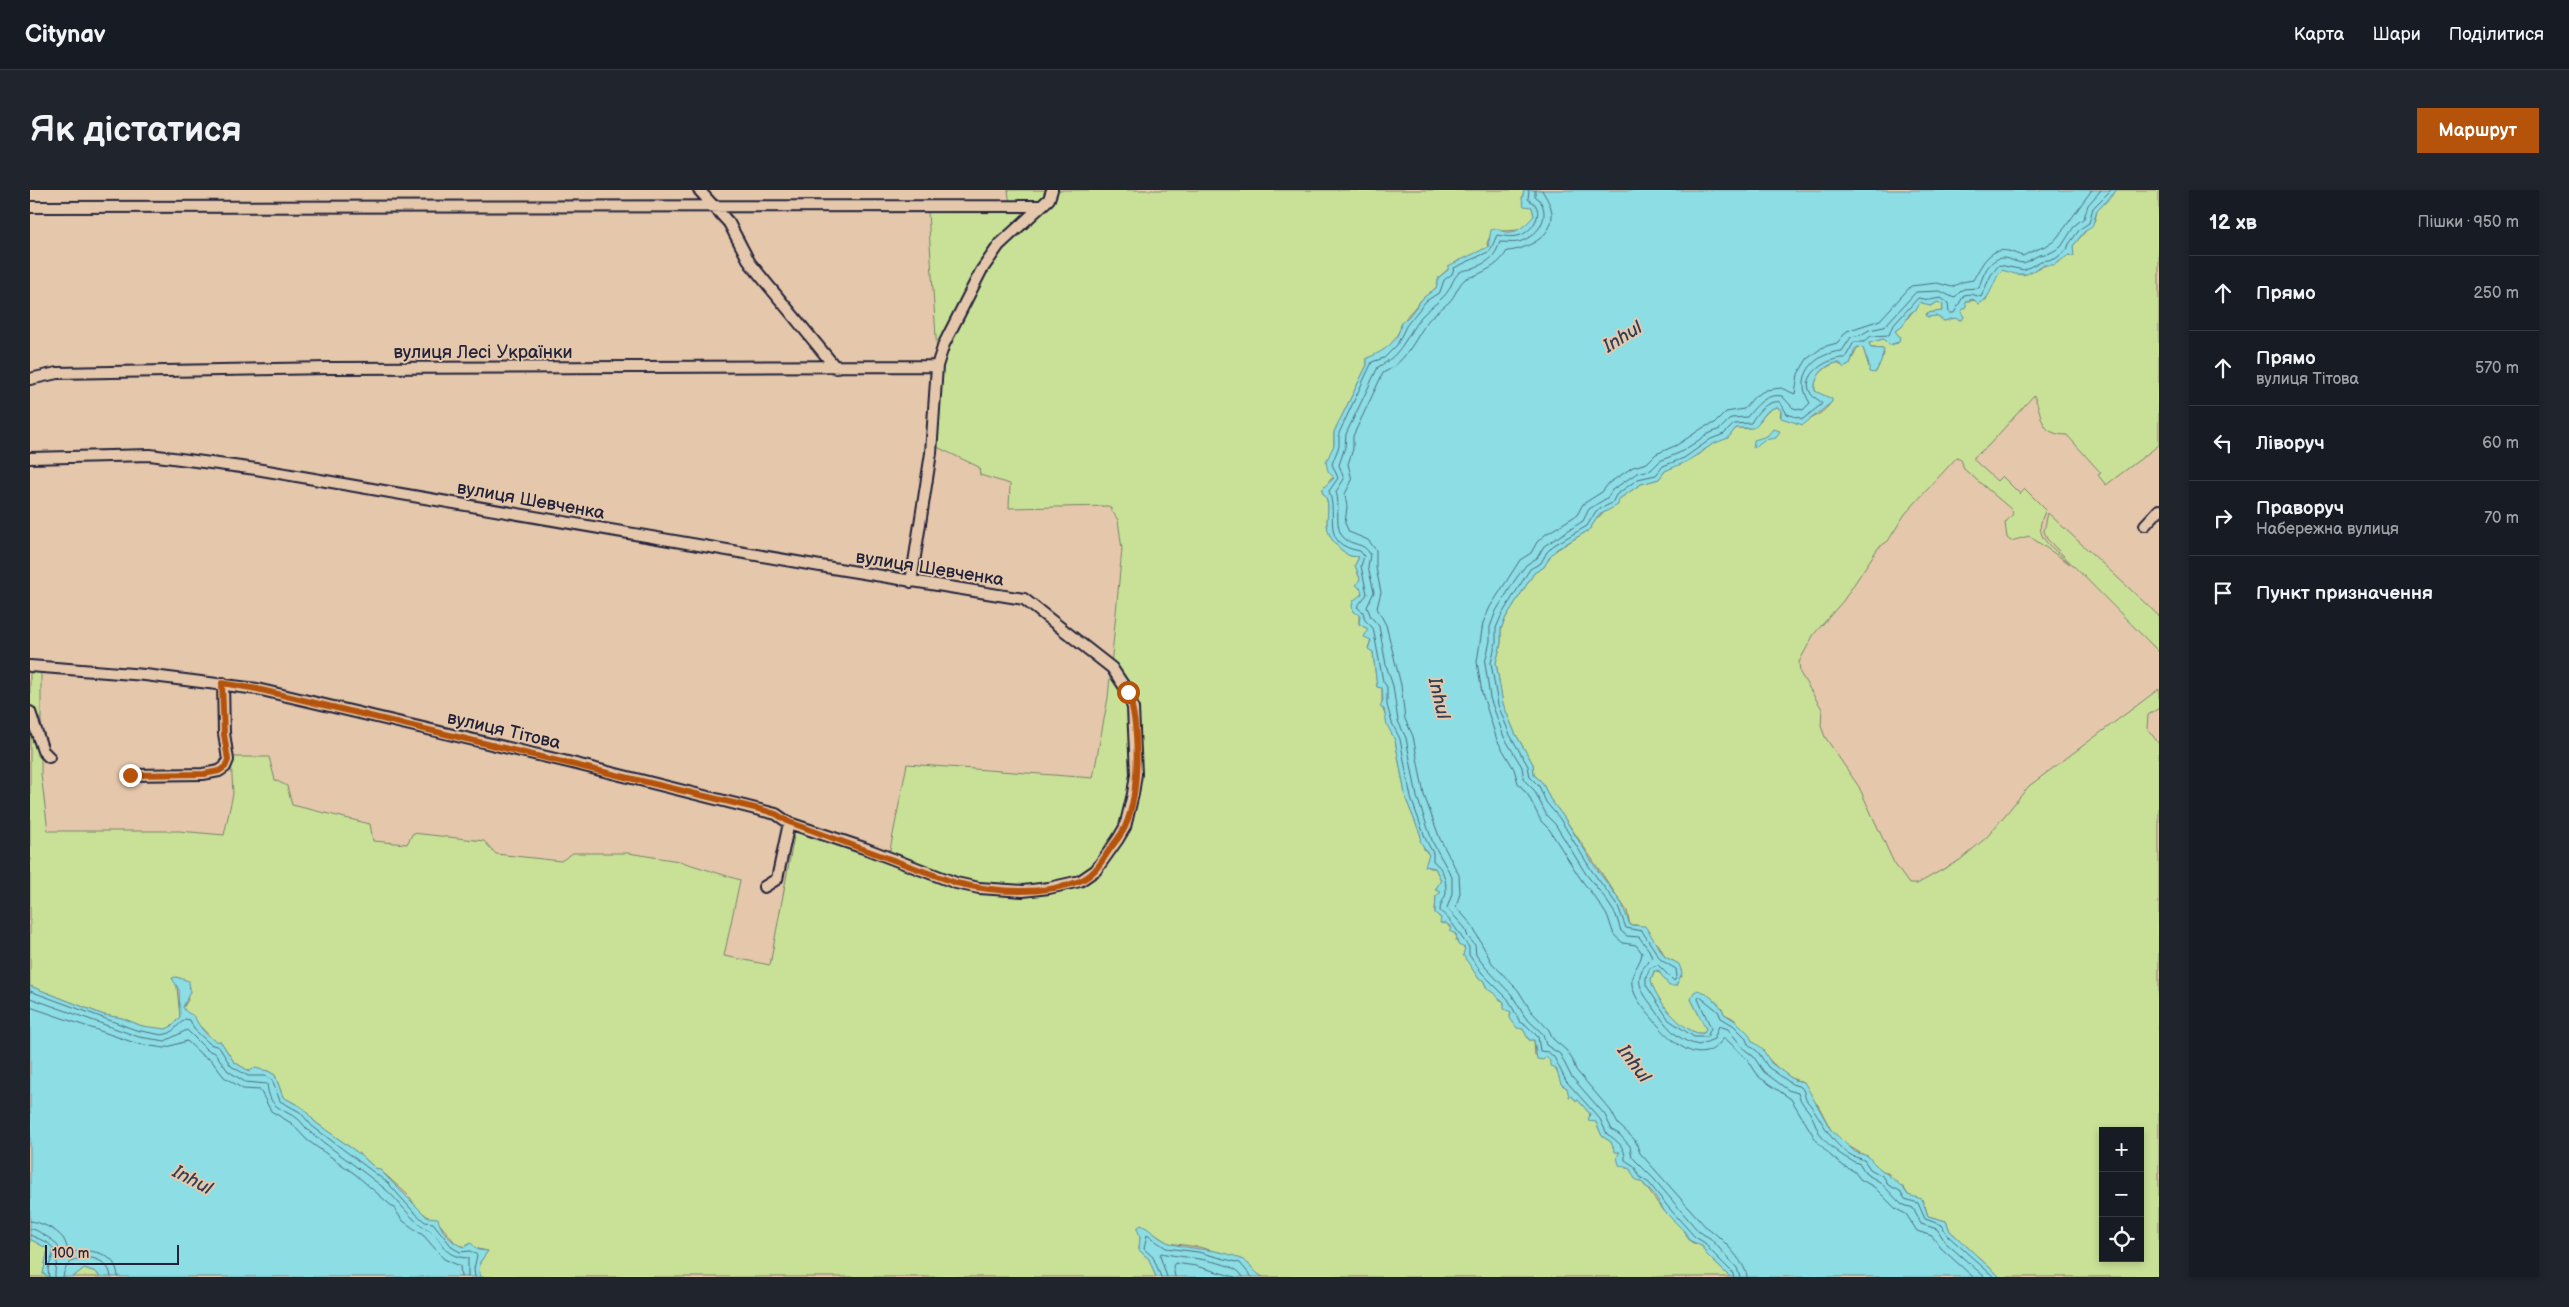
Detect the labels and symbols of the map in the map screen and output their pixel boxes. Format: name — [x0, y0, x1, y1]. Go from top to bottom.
water label: Inhul — [1598, 316, 1647, 359]
street label: вулиця Лесі Українки — [393, 342, 573, 363]
street label: вулиця Шевченка — [455, 477, 607, 524]
street label: вулиця Шевченка — [854, 546, 1006, 591]
water label: Inhul — [1422, 674, 1455, 722]
route start — [1117, 681, 1140, 704]
street label: вулиця Тітова — [445, 707, 563, 754]
route end — [119, 764, 142, 787]
water label: Inhul — [1611, 1040, 1656, 1088]
water label: Inhul — [168, 1160, 217, 1201]
scale bar — [45, 1242, 179, 1265]

